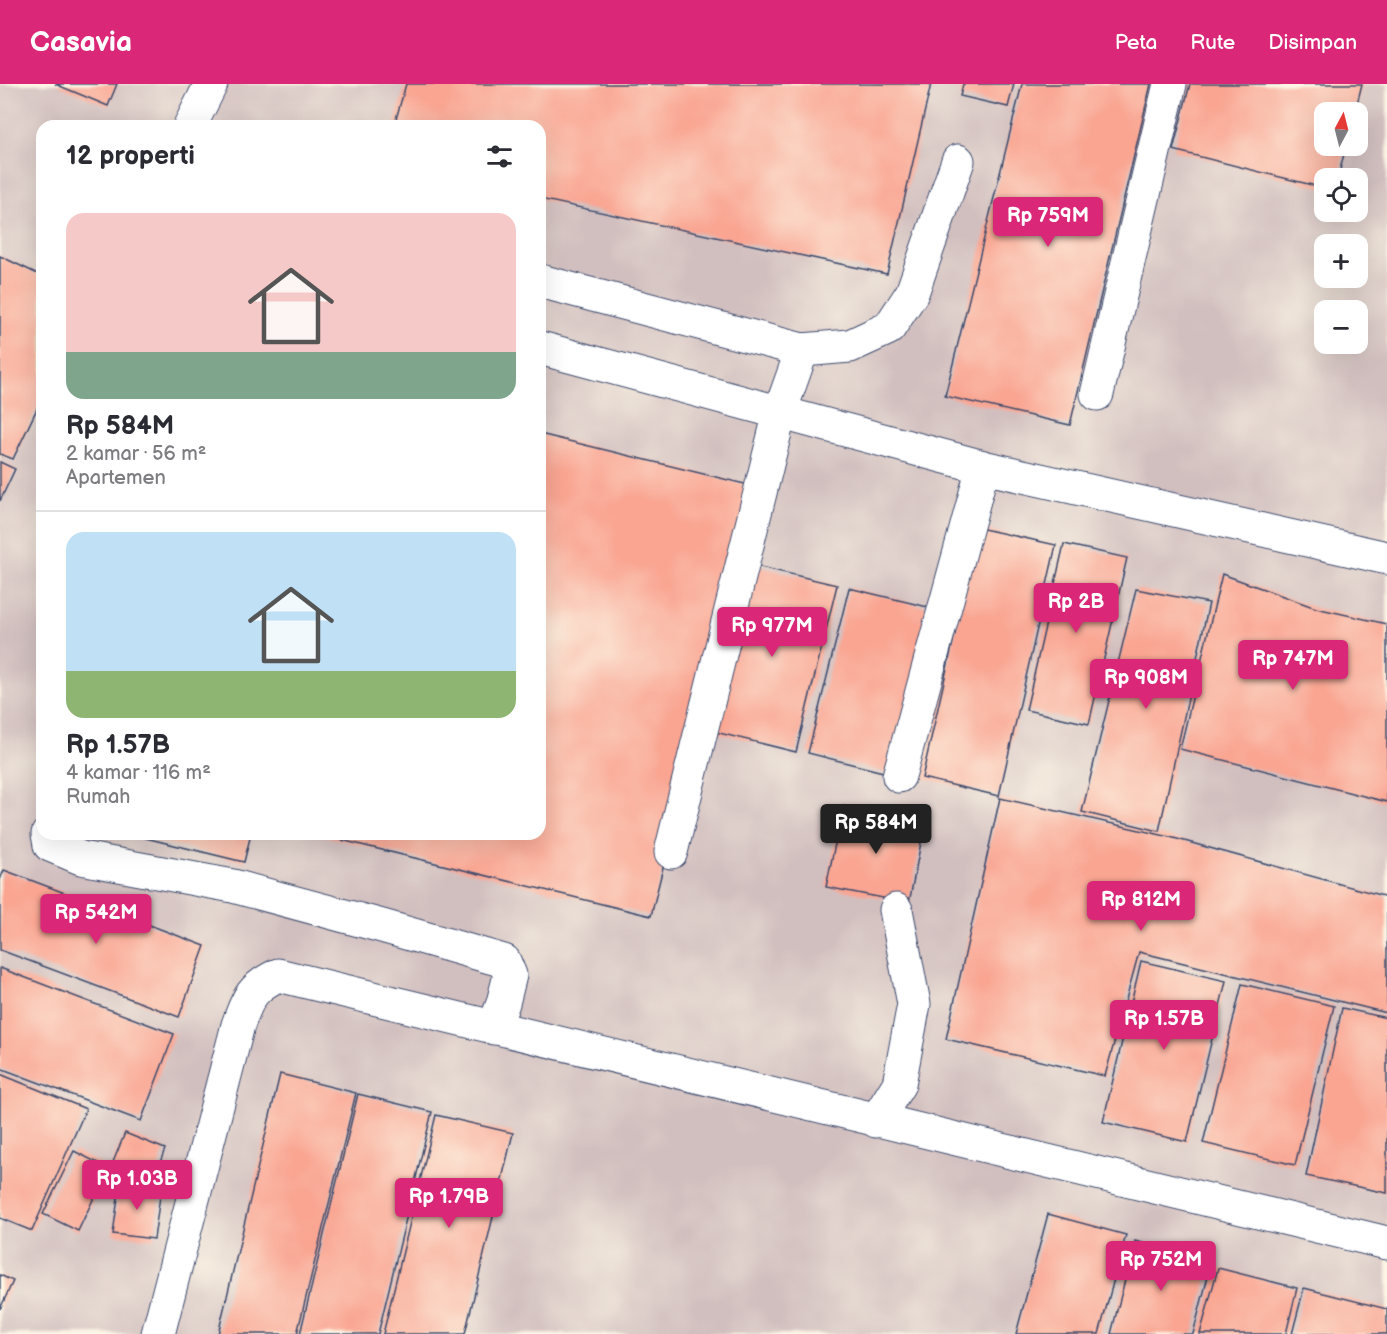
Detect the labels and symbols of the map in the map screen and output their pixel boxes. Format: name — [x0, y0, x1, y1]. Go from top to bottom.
north arrow — [1314, 102, 1368, 156]
pin: Rp 759M — [993, 197, 1103, 248]
pin: Rp 2B — [1034, 583, 1118, 634]
pin: Rp 977M — [717, 607, 827, 658]
pin: Rp 747M — [1238, 640, 1348, 691]
pin: Rp 908M — [1091, 659, 1201, 710]
pin: Rp 584M — [821, 804, 931, 855]
pin: Rp 812M — [1086, 881, 1196, 932]
pin: Rp 542M — [41, 894, 151, 945]
pin: Rp 1.57B — [1102, 1000, 1226, 1051]
pin: Rp 1.03B — [75, 1160, 199, 1211]
pin: Rp 1.79B — [387, 1178, 511, 1229]
pin: Rp 752M — [1106, 1241, 1216, 1292]

